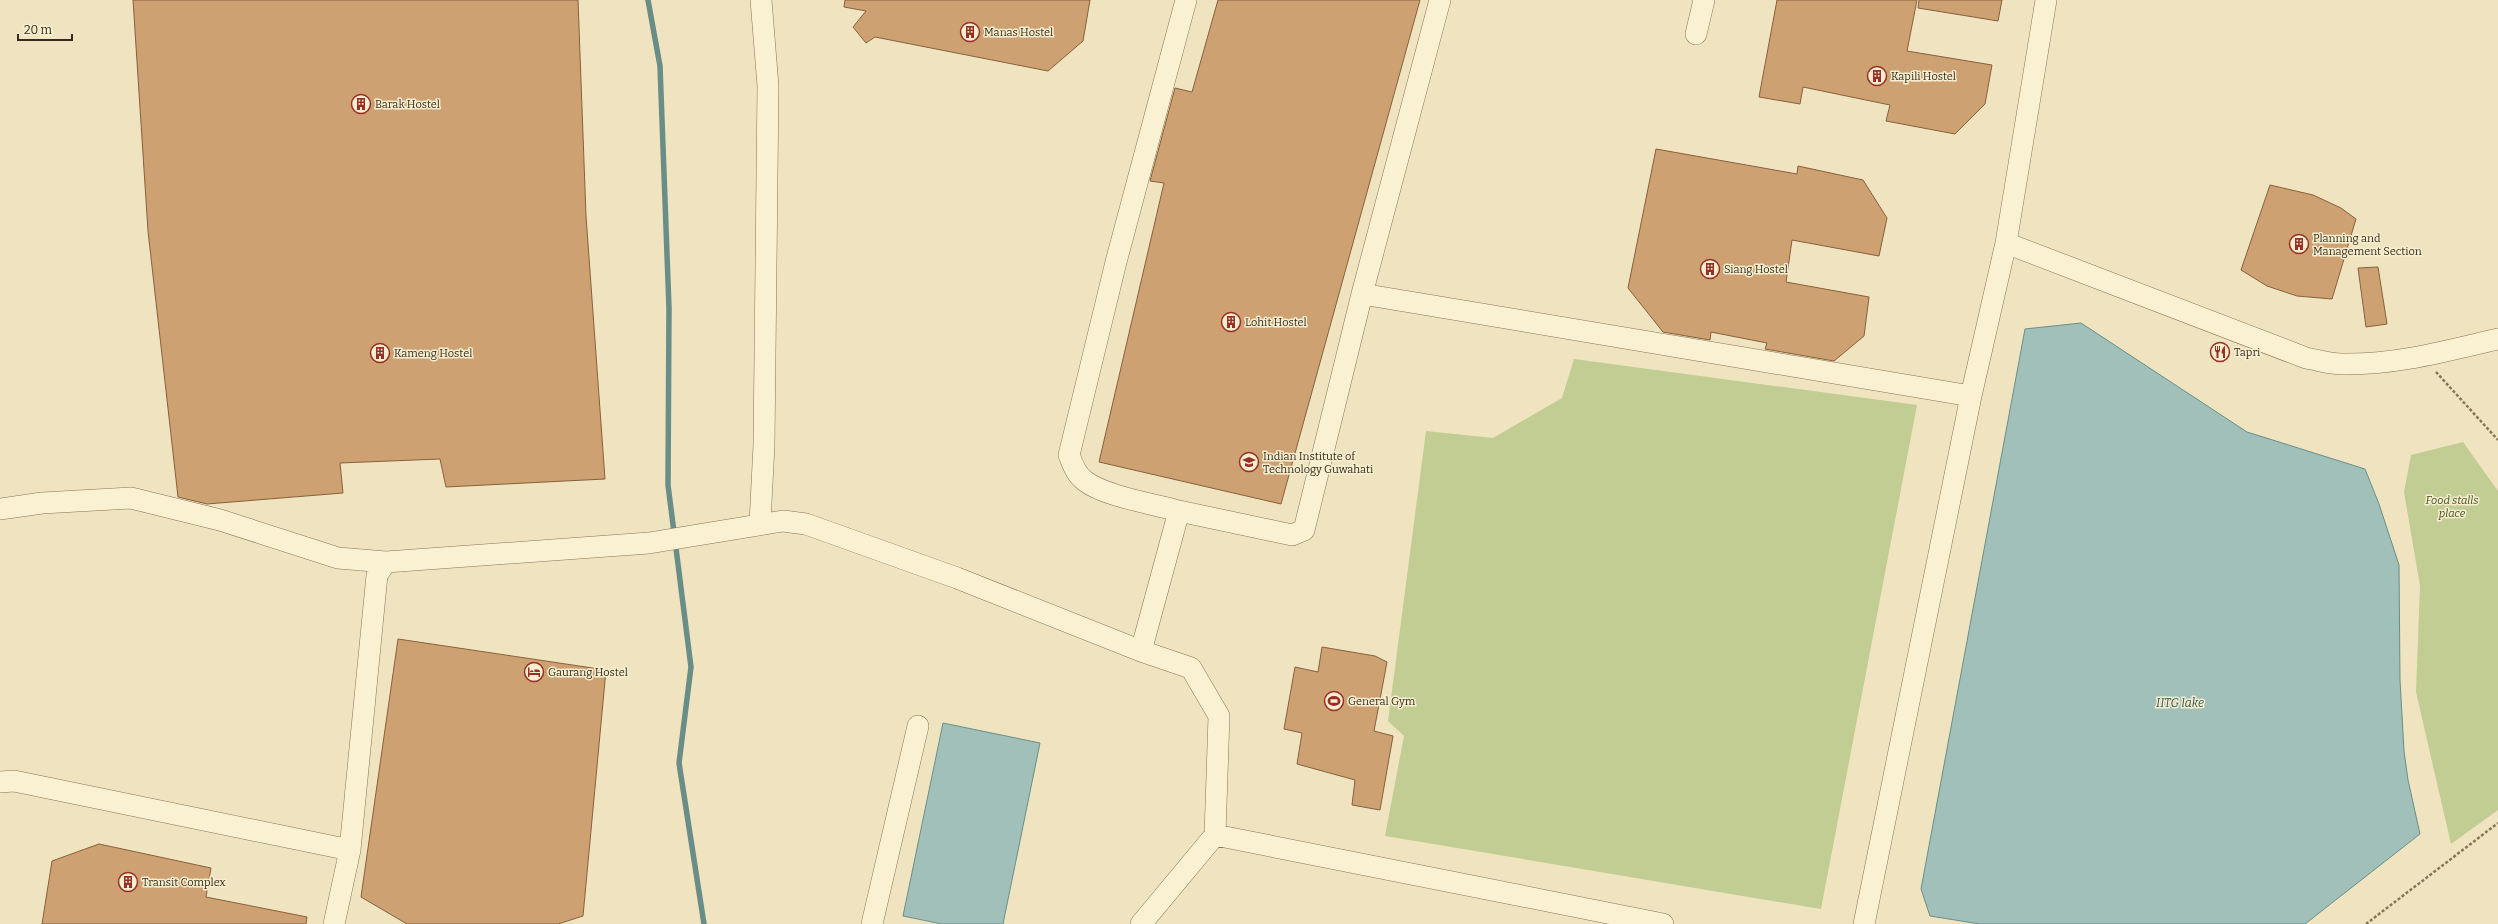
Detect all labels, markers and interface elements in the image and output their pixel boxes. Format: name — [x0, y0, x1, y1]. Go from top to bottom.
scale bar — [18, 16, 72, 42]
building icon: Manas Hostel — [959, 21, 981, 43]
text: 20 m — [24, 23, 53, 37]
place label: Manas Hostel — [984, 26, 1053, 39]
building icon: Kapili Hostel — [1866, 65, 1888, 87]
place label: Kapili Hostel — [1891, 70, 1956, 83]
building icon: Barak Hostel — [350, 93, 372, 115]
place label: Barak Hostel — [375, 98, 440, 111]
place label: Planning and Management Section — [2313, 232, 2422, 258]
building icon: Planning and Management Section — [2288, 233, 2310, 255]
building icon: Siang Hostel — [1699, 258, 1721, 280]
place label: Siang Hostel — [1724, 263, 1788, 276]
building icon: Lohit Hostel — [1220, 311, 1242, 333]
place label: Lohit Hostel — [1245, 316, 1307, 329]
restaurant icon: Tapri — [2209, 341, 2231, 363]
building icon: Kameng Hostel — [369, 342, 391, 364]
place label: Tapri — [2234, 346, 2261, 359]
place label: Kameng Hostel — [394, 347, 472, 360]
place label: Indian Institute of Technology Guwahati — [1263, 450, 1374, 476]
school or university icon: Indian Institute of Technology Guwahati — [1238, 451, 1260, 473]
park label: Food stalls place — [2425, 494, 2479, 520]
hotel icon: Gaurang Hostel — [523, 661, 545, 683]
place label: Gaurang Hostel — [548, 666, 628, 679]
sports icon: General Gym — [1323, 690, 1345, 712]
place label: General Gym — [1348, 695, 1416, 708]
water label: IITG lake — [2156, 696, 2204, 710]
building icon: Transit Complex — [117, 871, 139, 893]
place label: Transit Complex — [142, 876, 225, 889]

